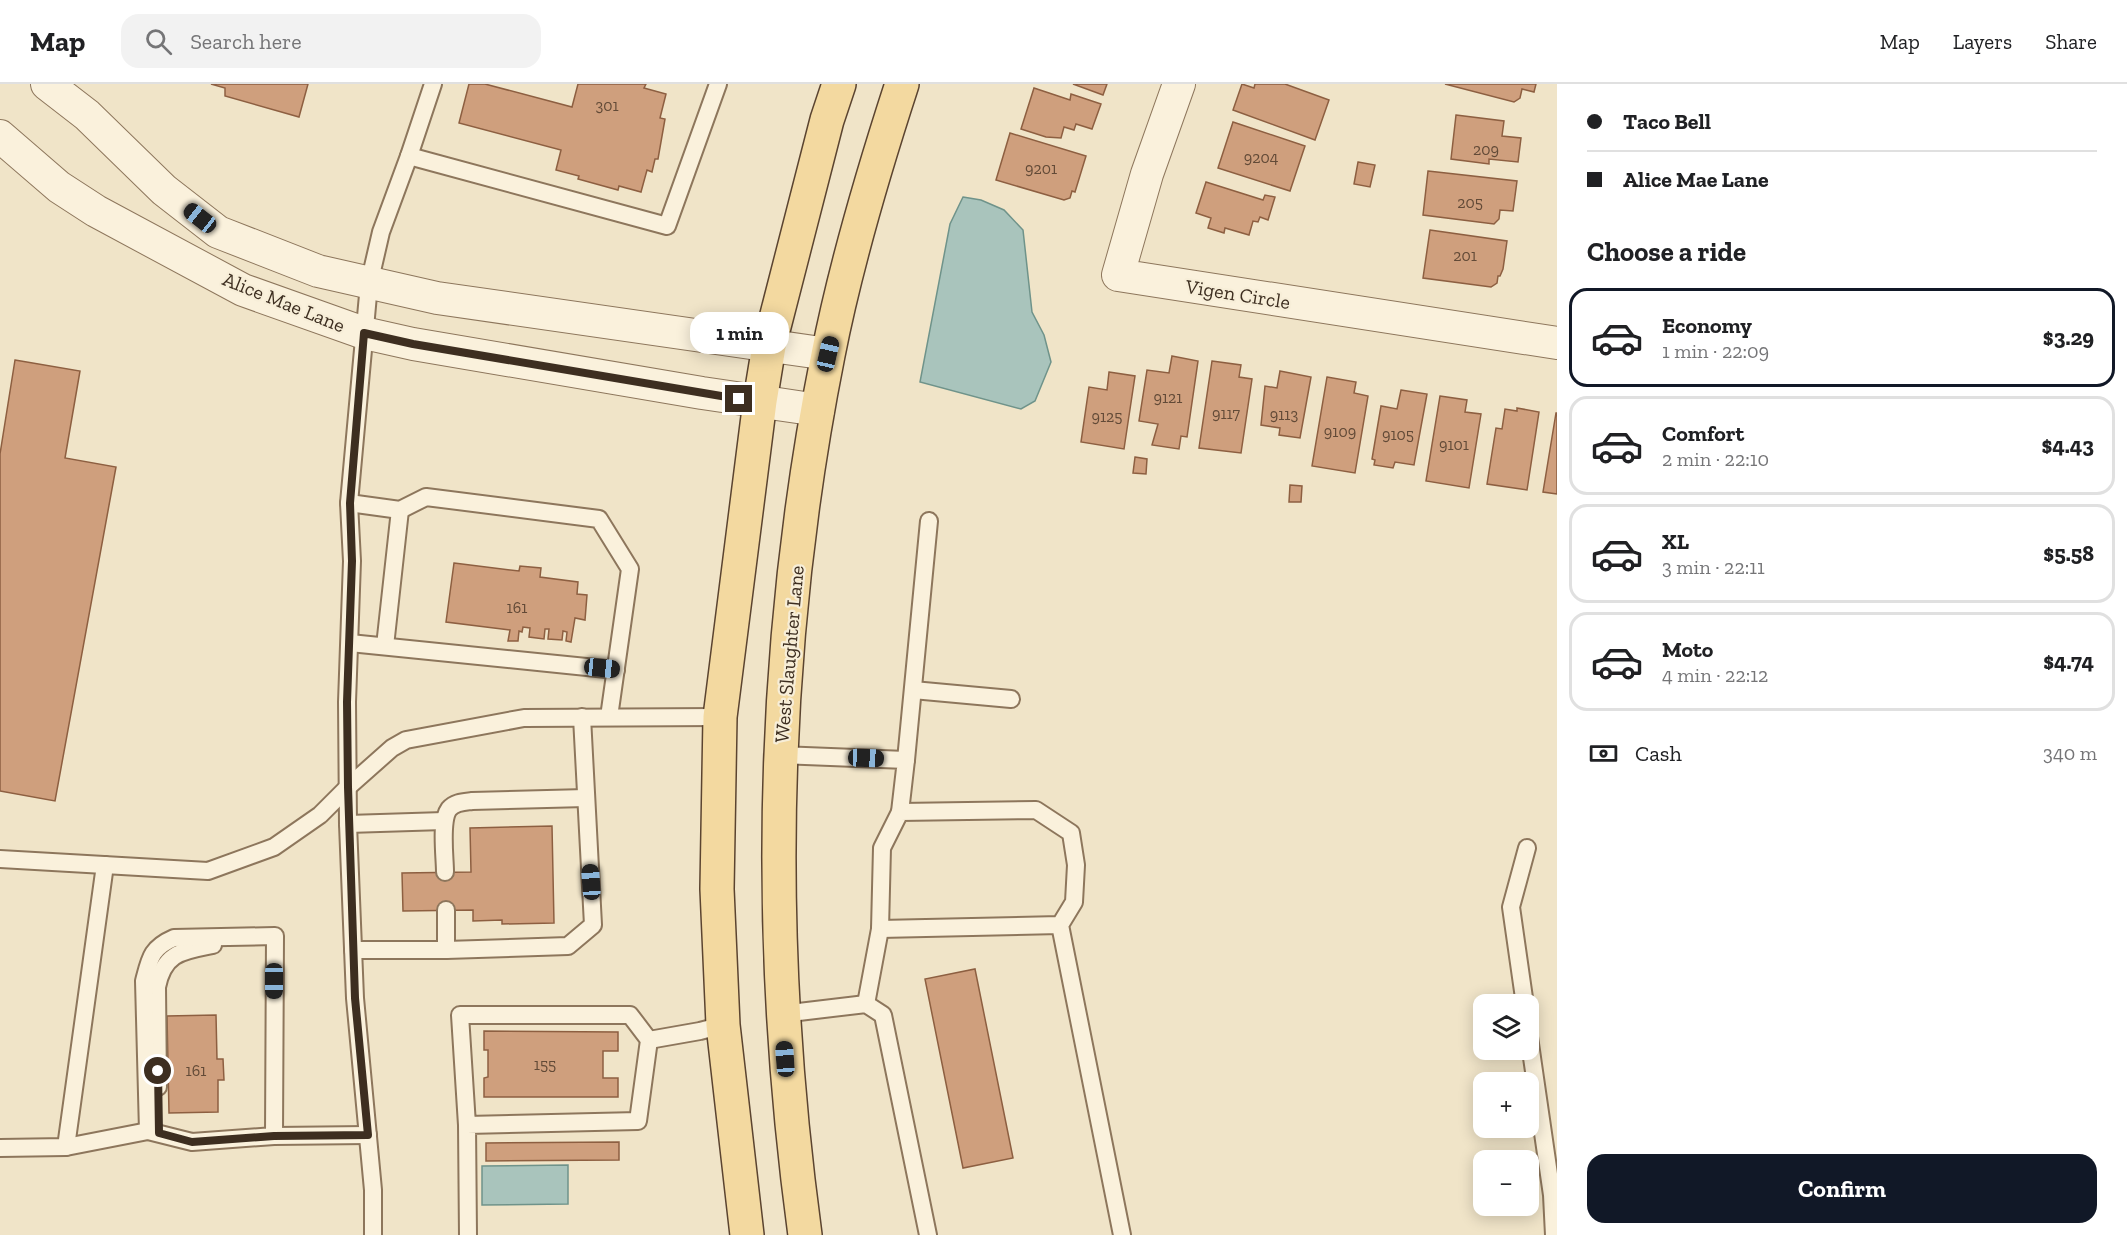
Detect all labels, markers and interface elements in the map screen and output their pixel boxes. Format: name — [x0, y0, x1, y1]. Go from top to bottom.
search box — [121, 14, 541, 68]
text: Map — [30, 25, 85, 58]
icon: search — [142, 25, 175, 58]
text: Search here — [190, 28, 302, 55]
text: Map — [1880, 29, 1920, 54]
text: Layers — [1953, 29, 2012, 54]
text: Share — [2045, 29, 2097, 54]
house number: 301 — [595, 96, 619, 115]
text: Taco Bell — [1623, 108, 1711, 135]
house number: 209 — [1473, 140, 1499, 159]
house number: 9204 — [1244, 148, 1279, 167]
house number: 9201 — [1025, 159, 1057, 178]
text: Alice Mae Lane — [1623, 166, 1769, 193]
house number: 205 — [1457, 193, 1483, 212]
car — [180, 200, 220, 236]
text: Choose a ride — [1587, 236, 1746, 268]
house number: 201 — [1453, 246, 1477, 265]
street label: Alice Mae Lane — [219, 267, 349, 337]
street label: Vigen Circle — [1183, 274, 1292, 314]
icon: car — [1590, 311, 1644, 365]
callout: 1 min — [690, 312, 789, 354]
text: Economy — [1662, 312, 1752, 339]
text: 1 min — [716, 321, 763, 345]
text: $3.29 — [2043, 324, 2094, 351]
car — [815, 334, 841, 374]
text: 1 min · 22:09 — [1662, 339, 1769, 363]
route end — [725, 385, 752, 412]
house number: 9121 — [1153, 388, 1183, 407]
house number: 9117 — [1212, 404, 1240, 423]
house number: 9113 — [1270, 405, 1298, 424]
house number: 9125 — [1091, 407, 1123, 426]
icon: car — [1590, 419, 1644, 473]
text: Comfort — [1662, 420, 1744, 447]
house number: 9109 — [1324, 422, 1356, 441]
house number: 9105 — [1382, 425, 1414, 444]
text: $4.43 — [2041, 432, 2094, 459]
house number: 9101 — [1439, 435, 1469, 454]
text: 2 min · 22:10 — [1662, 447, 1769, 471]
icon: car — [1590, 527, 1644, 581]
text: XL — [1662, 528, 1689, 555]
text: $5.58 — [2043, 540, 2094, 567]
text: 3 min · 22:11 — [1662, 555, 1765, 579]
street label: West Slaughter Lane — [769, 564, 809, 744]
house number: 161 — [507, 598, 527, 617]
icon: car — [1590, 635, 1644, 689]
text: Moto — [1662, 636, 1713, 663]
text: $4.74 — [2043, 648, 2094, 675]
car — [583, 657, 621, 679]
text: 4 min · 22:12 — [1662, 663, 1768, 687]
icon: cash — [1587, 737, 1620, 770]
text: Cash — [1635, 740, 1682, 767]
text: 340 m — [2043, 741, 2097, 765]
car — [848, 748, 884, 768]
car — [581, 863, 601, 901]
car — [265, 963, 283, 999]
map controls — [1473, 994, 1539, 1216]
button: layers — [1473, 994, 1539, 1060]
car — [775, 1040, 795, 1078]
house number: 155 — [534, 1055, 556, 1074]
route start — [144, 1057, 171, 1084]
house number: 161 — [186, 1061, 206, 1080]
button: + — [1473, 1072, 1539, 1138]
button: − — [1473, 1150, 1539, 1216]
button: Confirm — [1587, 1154, 2097, 1223]

